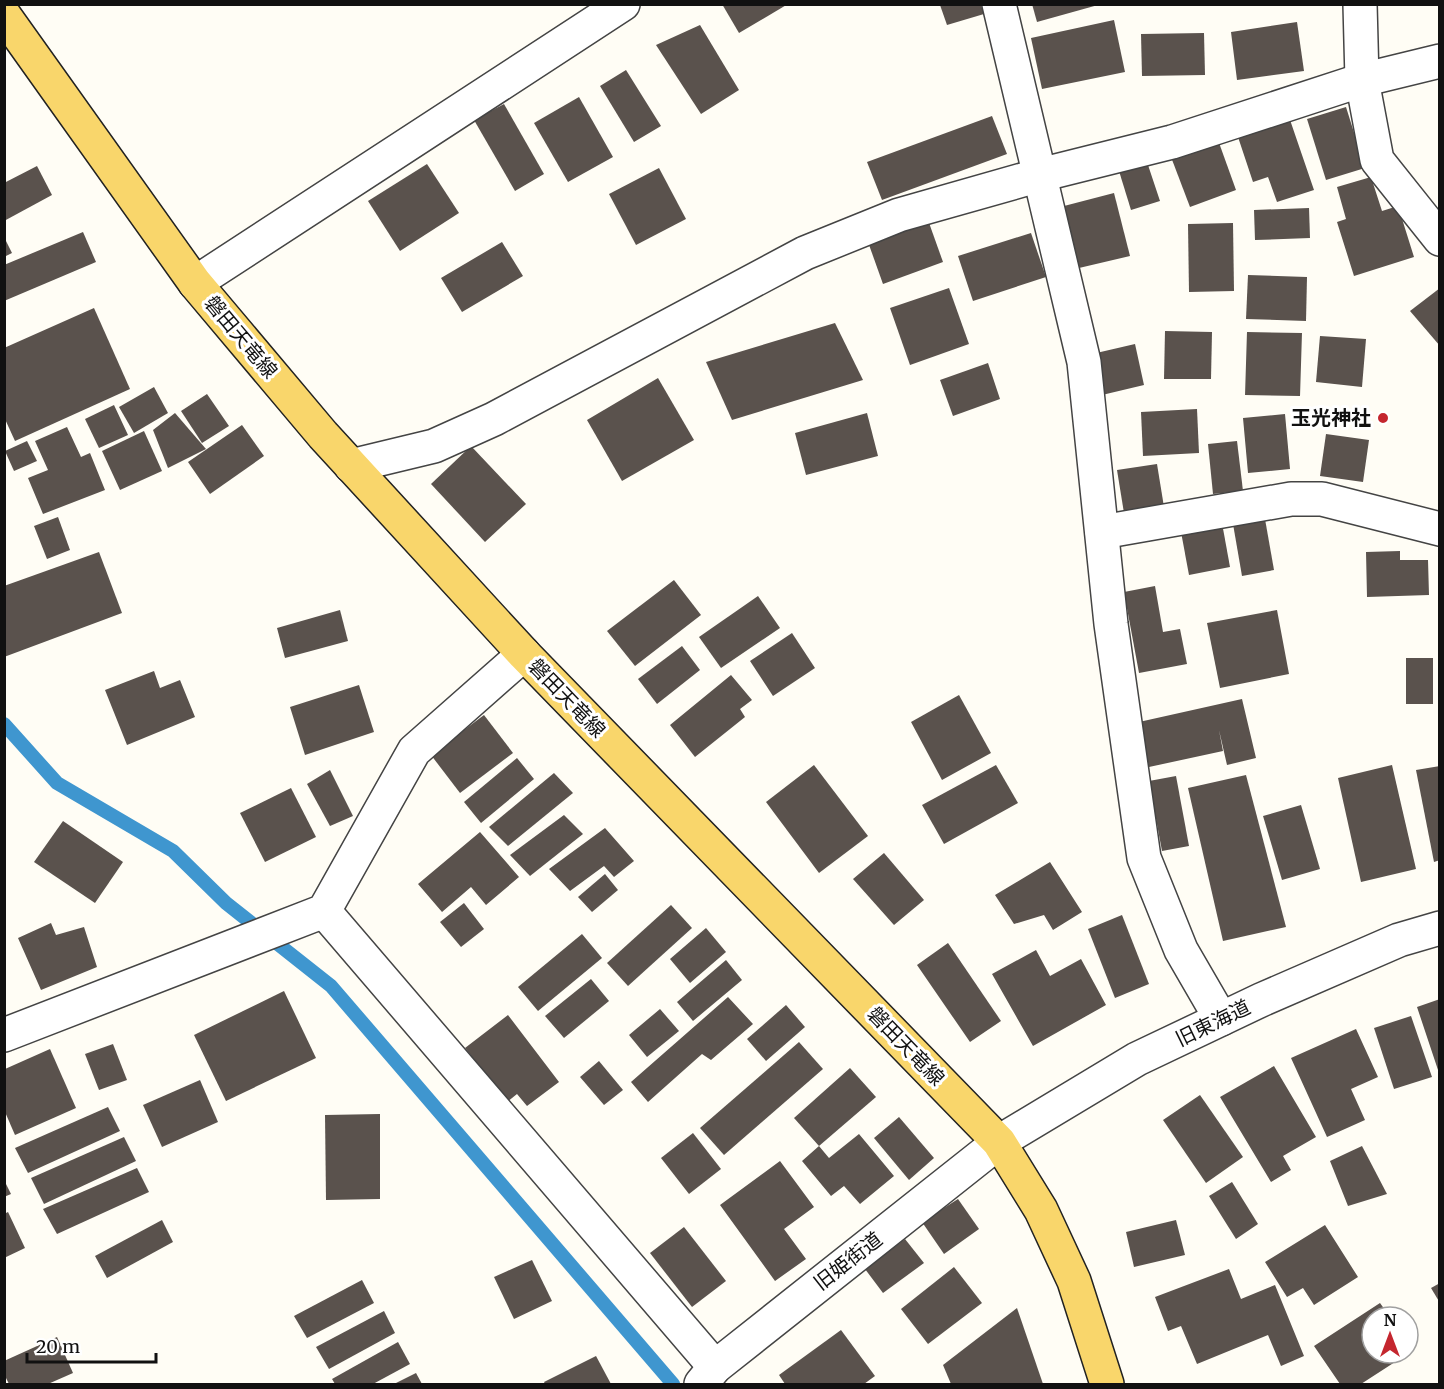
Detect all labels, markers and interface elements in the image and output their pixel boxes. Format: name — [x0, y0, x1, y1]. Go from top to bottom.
street label: 磐田天竜線 — [200, 290, 283, 383]
place label: 玉光神社 — [1291, 405, 1371, 430]
marker: 玉光神社 — [1376, 411, 1390, 425]
street label: 磐田天竜線 — [524, 653, 611, 742]
street label: 旧東海道 — [1171, 994, 1254, 1051]
street label: 磐田天竜線 — [863, 1001, 950, 1090]
street label: 旧姫街道 — [808, 1226, 887, 1295]
north arrow — [1360, 1305, 1420, 1365]
text: N — [1384, 1310, 1397, 1330]
scale bar — [27, 1326, 156, 1364]
text: 20 m — [36, 1335, 80, 1358]

